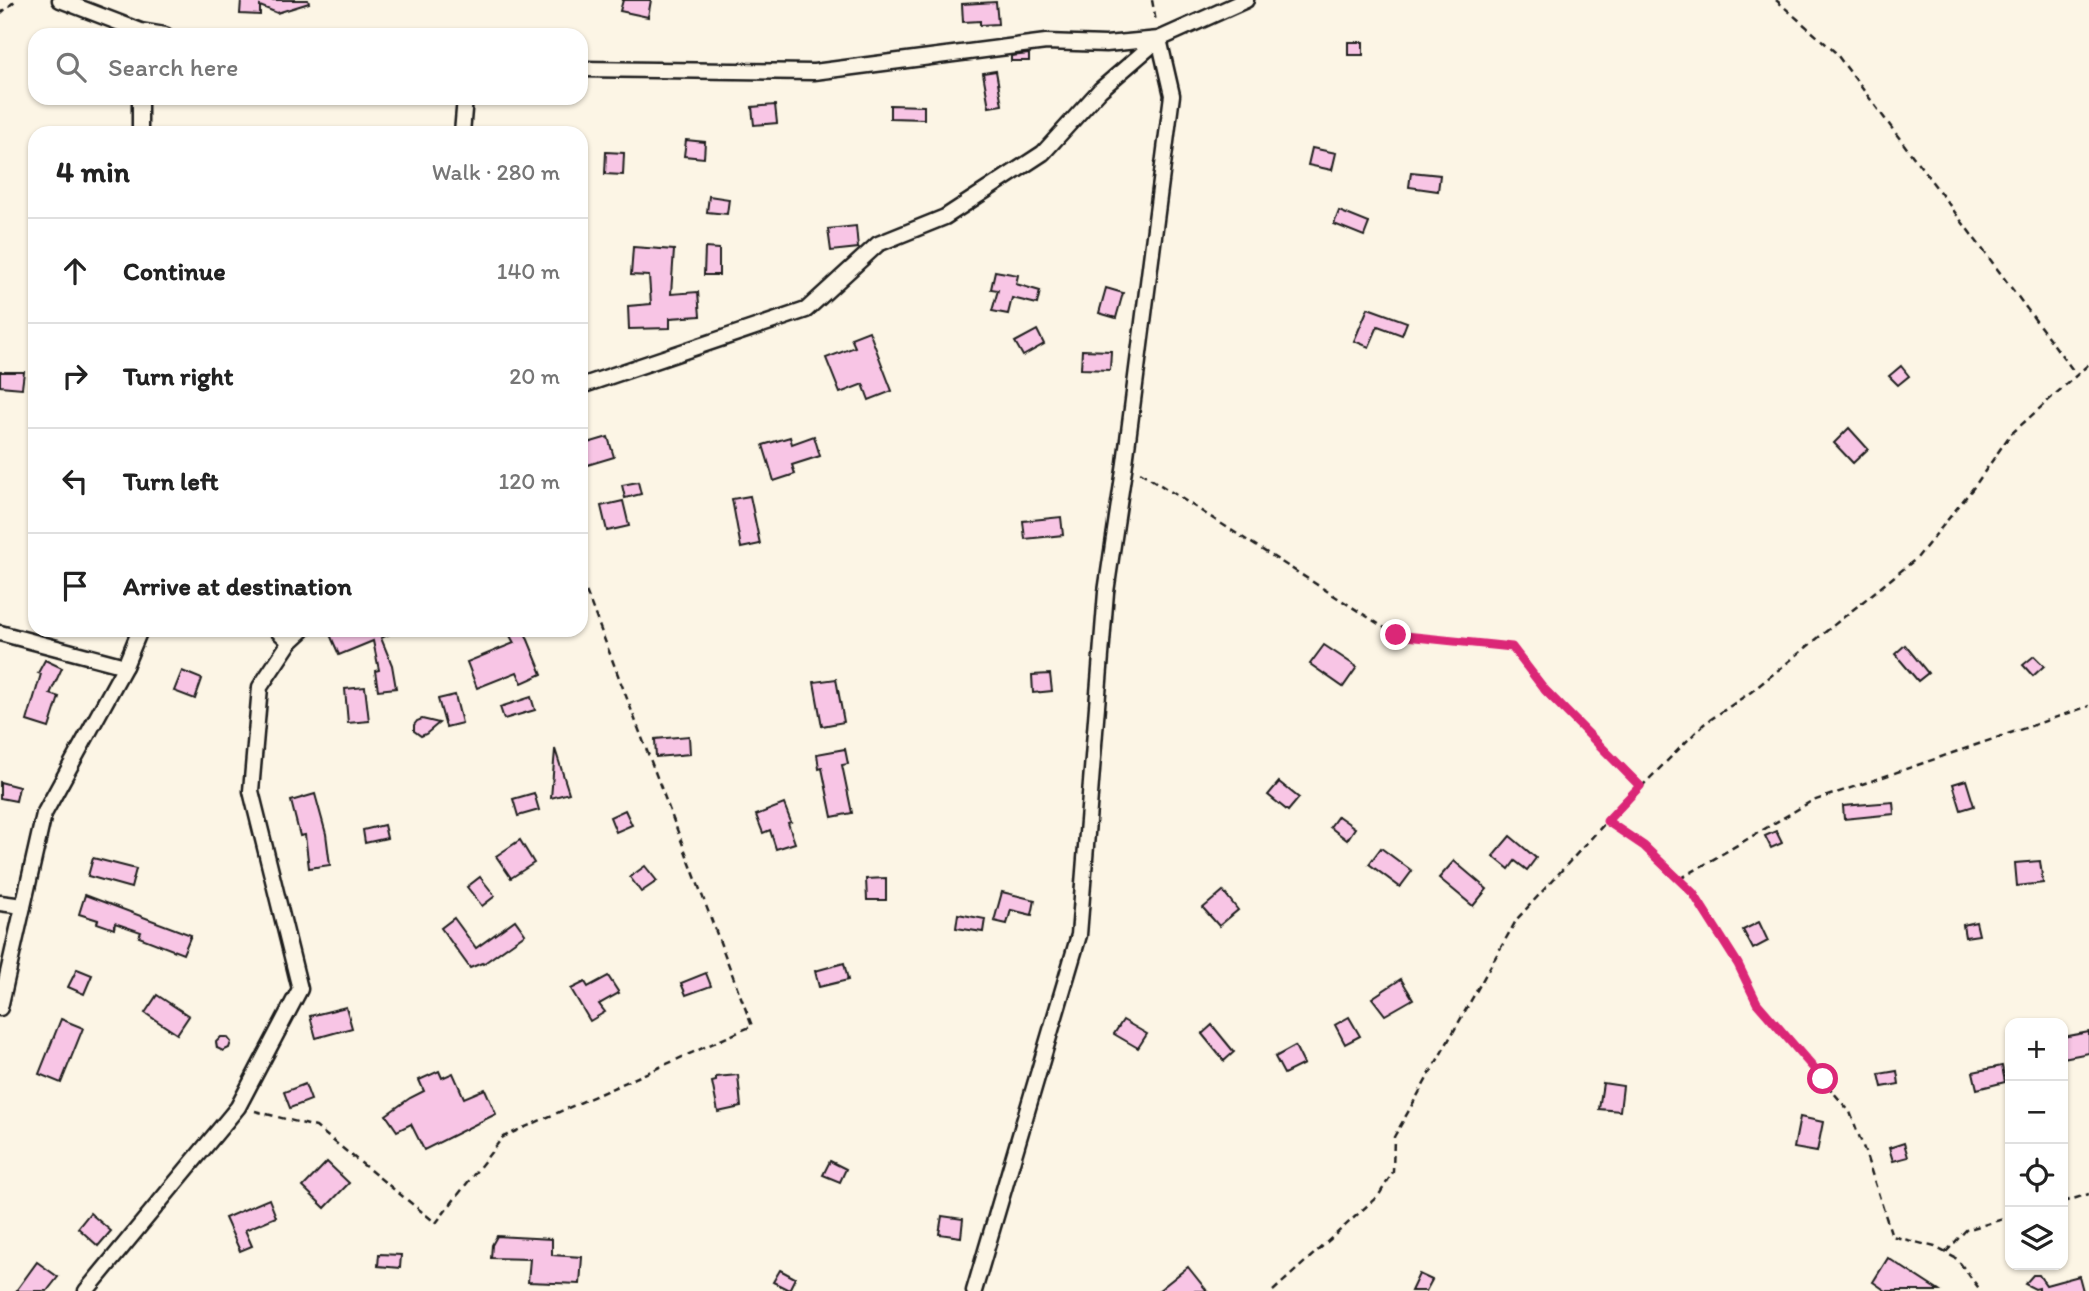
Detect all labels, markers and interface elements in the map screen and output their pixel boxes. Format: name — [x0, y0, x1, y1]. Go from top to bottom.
search box — [28, 28, 588, 105]
icon: search — [52, 48, 90, 86]
text: Search here — [108, 51, 238, 83]
text: 4 min — [56, 153, 130, 190]
text: Walk · 280 m — [432, 158, 560, 186]
icon: ahead — [56, 252, 94, 290]
text: Continue — [123, 255, 226, 287]
text: 140 m — [497, 257, 560, 285]
icon: right — [56, 357, 94, 395]
text: Turn right — [123, 360, 234, 392]
text: 20 m — [509, 362, 560, 390]
icon: left — [56, 462, 94, 500]
text: Turn left — [123, 465, 219, 497]
text: 120 m — [499, 467, 560, 495]
icon: arrive — [56, 567, 94, 605]
text: Arrive at destination — [123, 570, 352, 602]
route end — [1380, 619, 1411, 650]
map controls — [2005, 1018, 2068, 1270]
button: + — [2005, 1018, 2068, 1081]
route start — [1807, 1063, 1838, 1094]
button: − — [2005, 1081, 2068, 1144]
button: locate — [2005, 1144, 2068, 1207]
button: layers — [2005, 1207, 2068, 1270]

